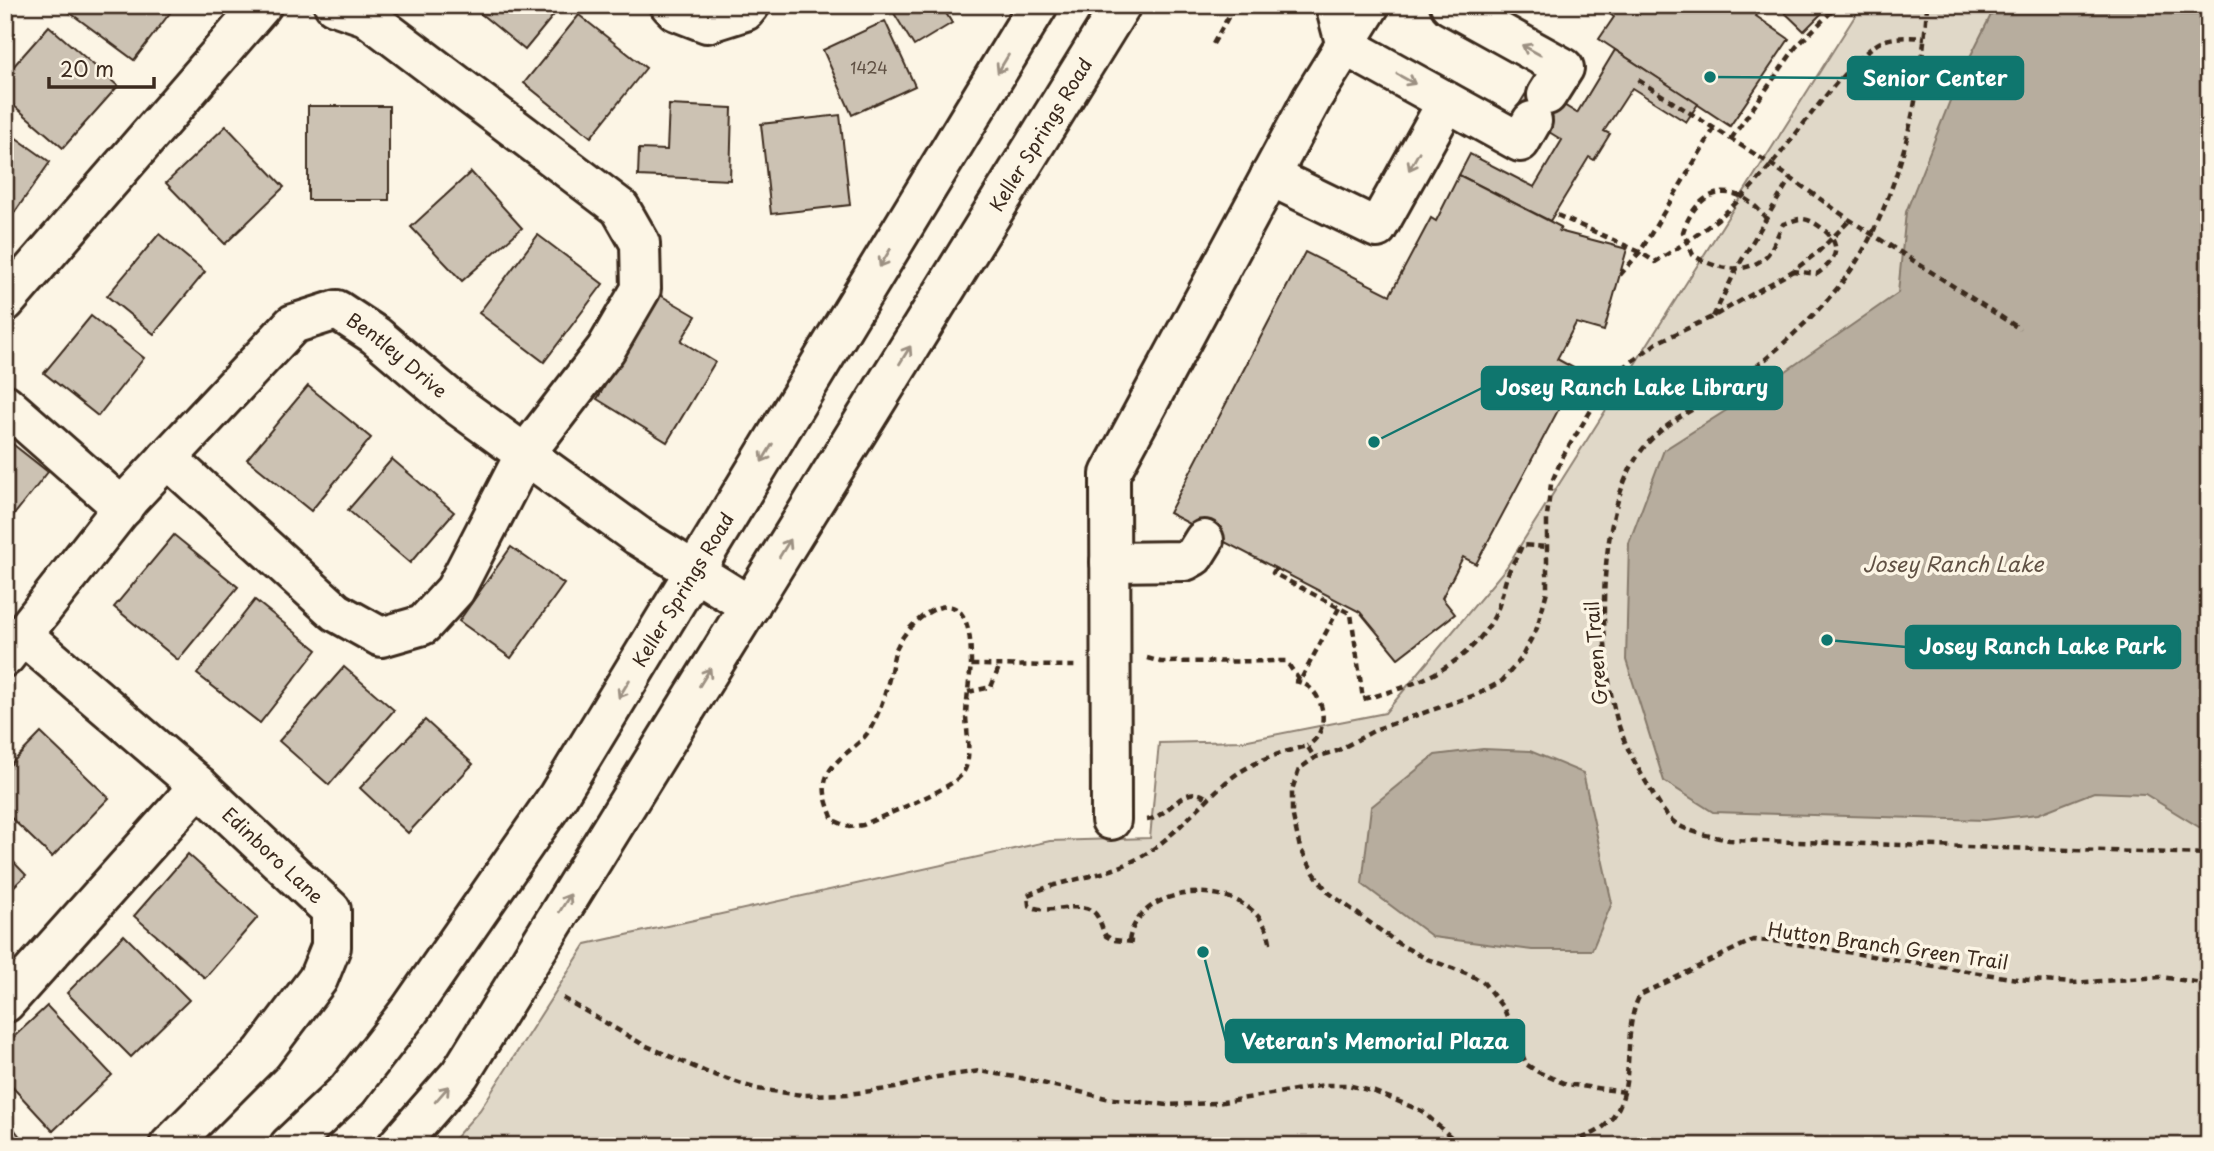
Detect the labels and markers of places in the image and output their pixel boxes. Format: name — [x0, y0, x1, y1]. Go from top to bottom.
callout: Senior Center — [1848, 57, 2023, 99]
callout: Josey Ranch Lake Library — [1482, 367, 1782, 409]
callout: Josey Ranch Lake Park — [1906, 626, 2180, 668]
callout: Veteran's Memorial Plaza — [1226, 1020, 1524, 1062]

